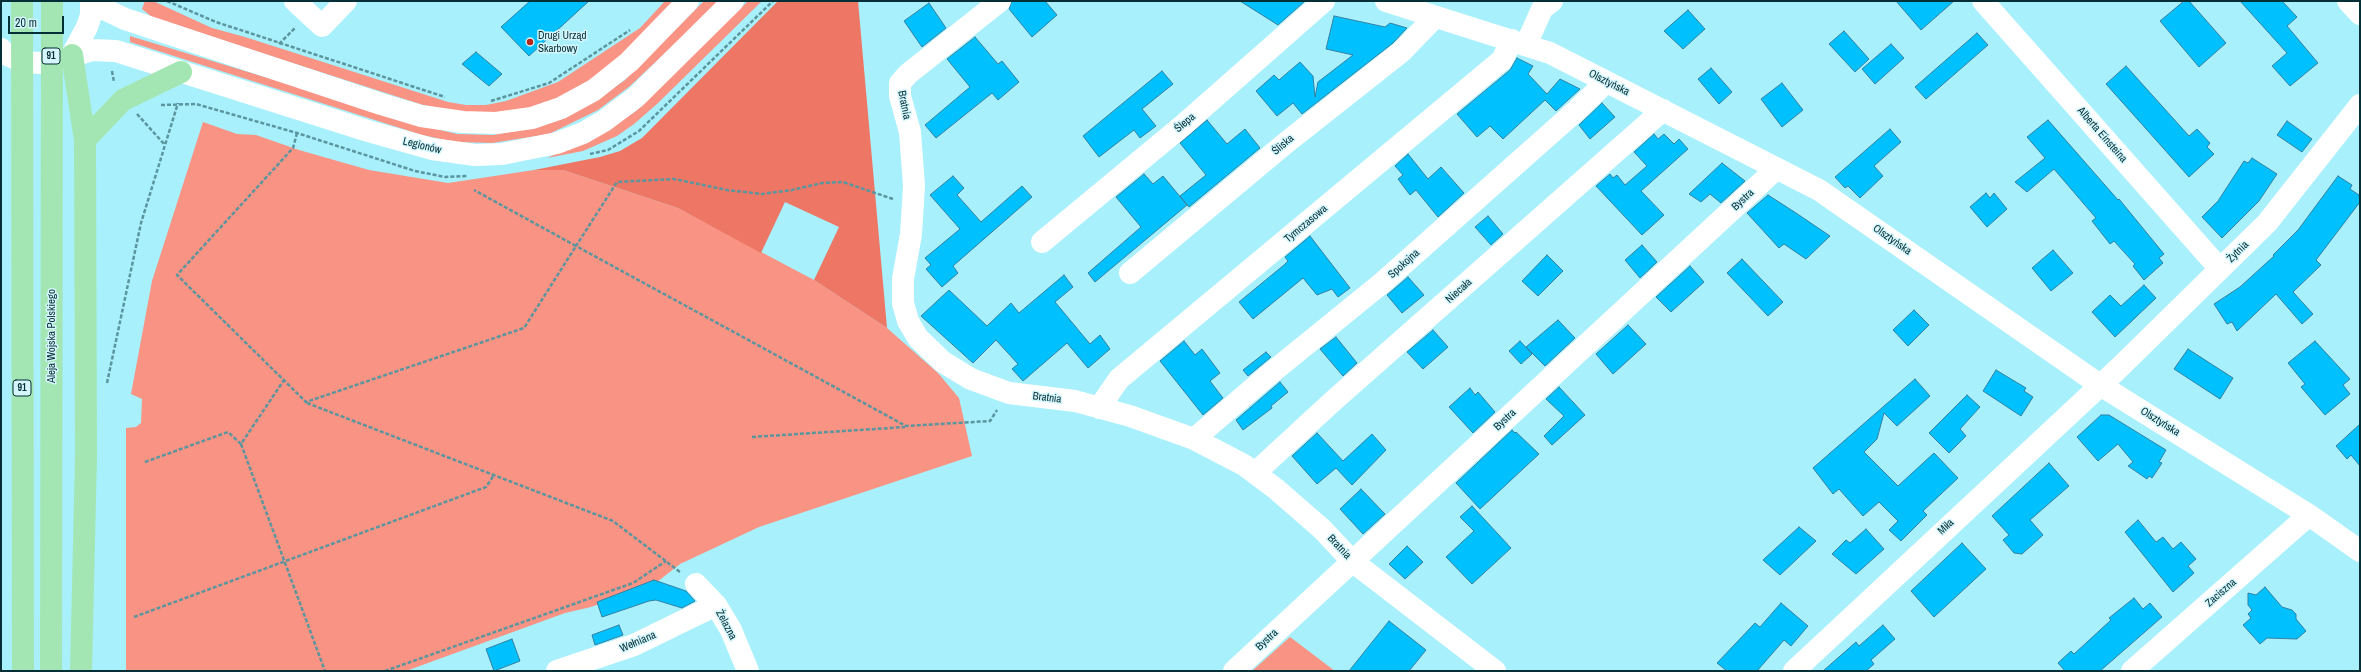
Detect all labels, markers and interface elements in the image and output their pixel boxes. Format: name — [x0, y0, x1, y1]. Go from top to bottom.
scale bar — [10, 8, 66, 34]
text: 20 m — [15, 15, 37, 31]
place label: Drugi Urząd Skarbowy — [538, 29, 587, 55]
marker: Drugi Urząd Skarbowy — [525, 37, 535, 47]
road number: 91 — [42, 48, 60, 64]
street label: Olsztyńska — [1586, 67, 1632, 99]
street label: Bratnia — [895, 89, 913, 121]
street label: Alberta Einsteina — [2074, 105, 2130, 165]
street label: Ślepa — [1172, 111, 1198, 135]
street label: Śliska — [1269, 132, 1297, 158]
street label: Legionów — [401, 135, 443, 157]
street label: Bystra — [1729, 186, 1757, 214]
street label: Tymczasowa — [1282, 202, 1330, 246]
street label: Olsztyńska — [1870, 222, 1914, 258]
street label: Żytnia — [2224, 238, 2252, 266]
street label: Spokojna — [1386, 247, 1422, 281]
street label: Niecała — [1443, 276, 1475, 306]
street label: Aleja Wojska Polskiego — [45, 289, 59, 383]
road number: 91 — [13, 380, 31, 396]
street label: Bratnia — [1032, 390, 1062, 406]
street label: Olsztyńska — [2138, 405, 2182, 439]
street label: Bystra — [1491, 406, 1519, 434]
street label: Miła — [1935, 516, 1957, 538]
street label: Bratnia — [1324, 532, 1354, 562]
street label: Zaciszna — [2203, 576, 2239, 610]
street label: Żelazna — [713, 608, 739, 642]
street label: Bystra — [1253, 626, 1281, 654]
street label: Wełniana — [618, 629, 658, 655]

